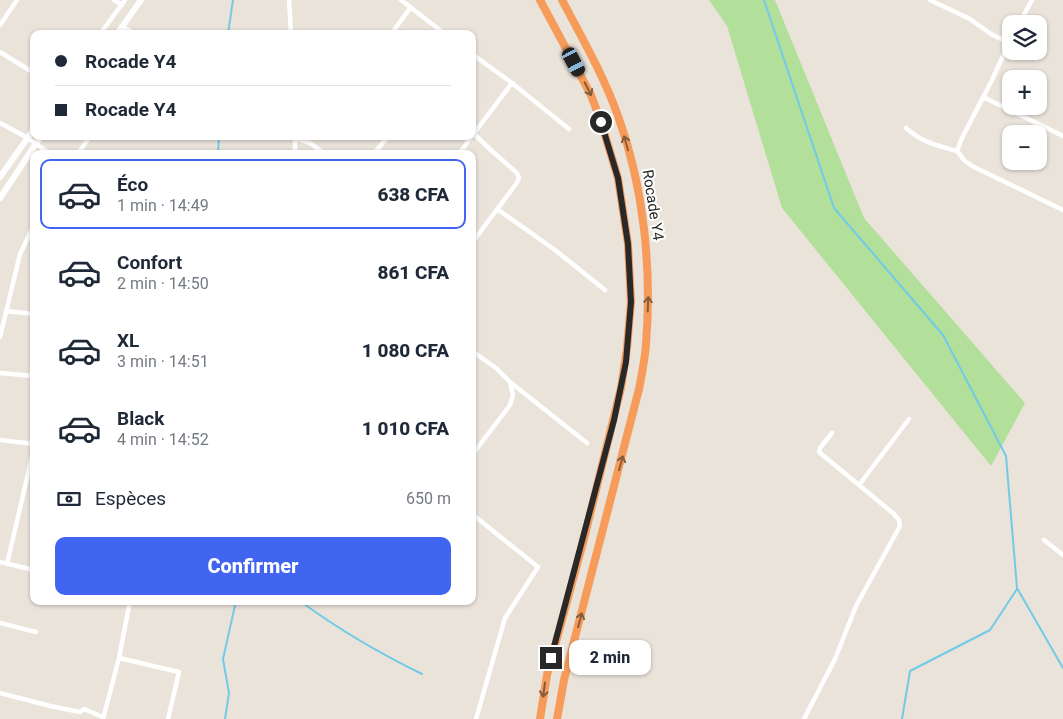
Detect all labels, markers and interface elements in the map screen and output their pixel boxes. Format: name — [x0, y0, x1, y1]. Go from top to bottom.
map controls — [1002, 15, 1047, 170]
button: layers — [1002, 15, 1047, 60]
car — [560, 45, 587, 79]
text: Rocade Y4 — [85, 50, 176, 73]
button: + — [1002, 70, 1047, 115]
one-way arrow — [584, 81, 593, 96]
text: Rocade Y4 — [85, 98, 176, 121]
route start — [590, 111, 612, 133]
button: − — [1002, 125, 1047, 170]
one-way arrow — [621, 136, 631, 152]
street label: Rocade Y4 — [639, 168, 668, 242]
icon: car — [57, 172, 102, 217]
text: Éco — [117, 173, 148, 196]
text: 638 CFA — [377, 183, 449, 206]
text: 1 min · 14:49 — [117, 196, 209, 215]
icon: car — [57, 250, 102, 295]
text: Confort — [117, 251, 182, 274]
text: 861 CFA — [377, 261, 449, 284]
text: 2 min · 14:50 — [117, 274, 209, 293]
one-way arrow — [643, 296, 653, 312]
icon: car — [57, 328, 102, 373]
text: XL — [117, 329, 139, 352]
text: 1 080 CFA — [362, 339, 449, 362]
text: 3 min · 14:51 — [117, 352, 209, 371]
icon: car — [57, 406, 102, 451]
text: Black — [117, 407, 164, 430]
text: 1 010 CFA — [362, 417, 449, 440]
text: 4 min · 14:52 — [117, 430, 209, 449]
one-way arrow — [617, 456, 626, 472]
icon: cash — [55, 485, 83, 513]
text: Espèces — [95, 487, 166, 510]
text: 650 m — [406, 489, 451, 508]
button: Confirmer — [55, 537, 451, 595]
one-way arrow — [575, 613, 585, 629]
callout: 2 min — [568, 640, 651, 676]
route end — [540, 647, 562, 669]
text: 2 min — [590, 648, 630, 667]
one-way arrow — [539, 682, 549, 698]

